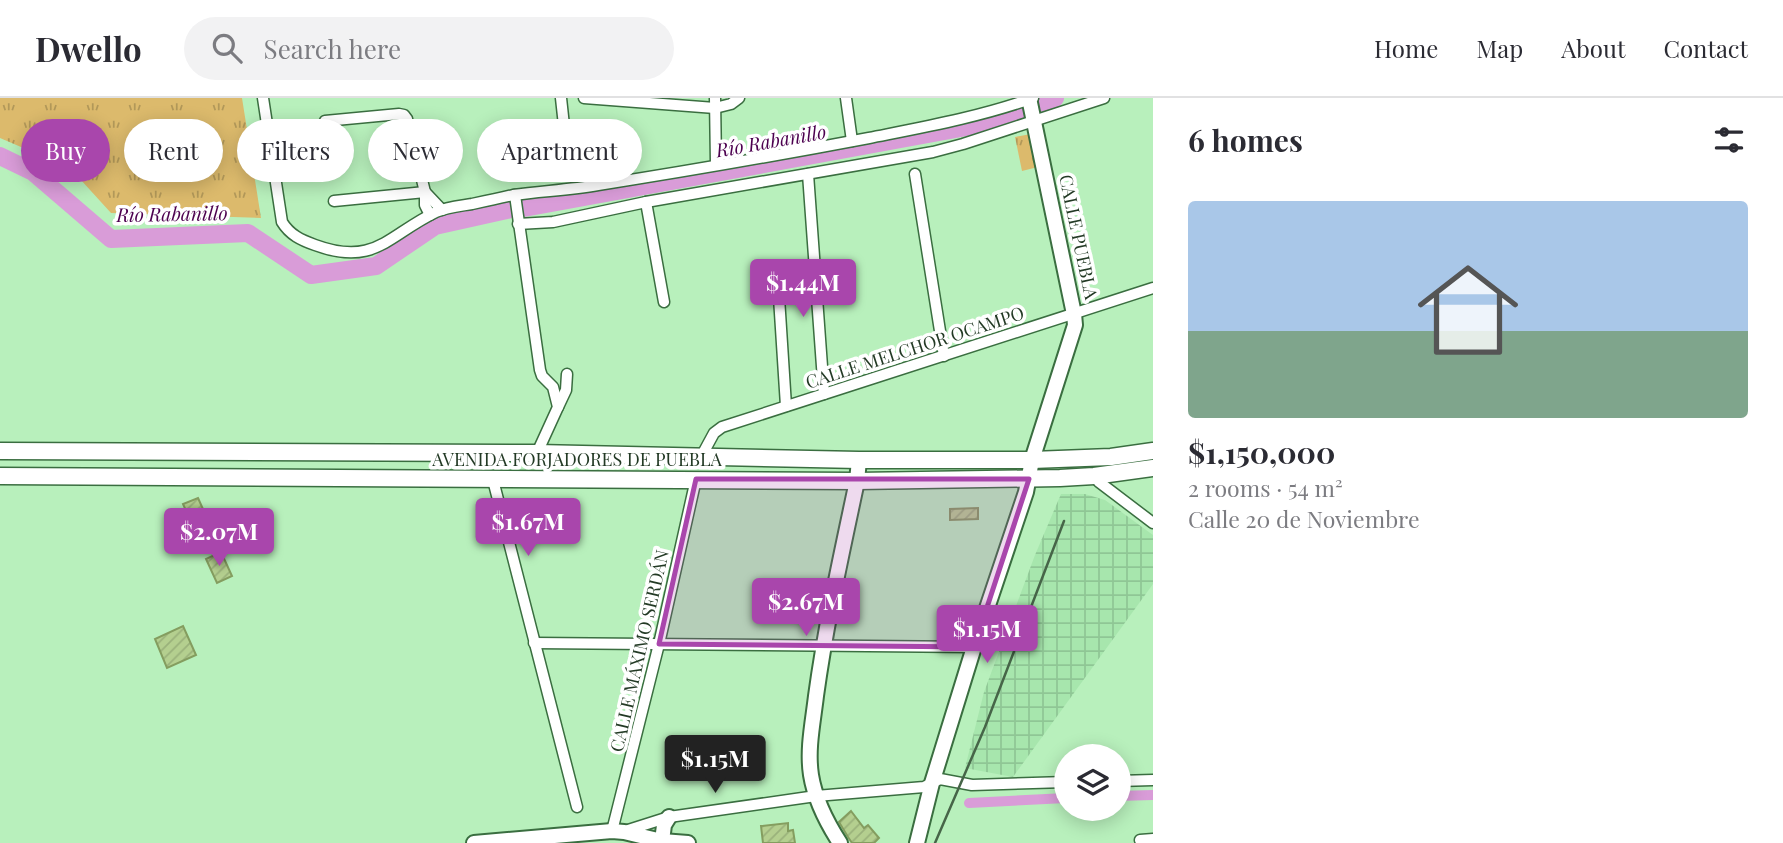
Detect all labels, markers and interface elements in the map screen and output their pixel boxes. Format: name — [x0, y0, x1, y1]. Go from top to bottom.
search box — [184, 17, 674, 80]
text: Dwello — [35, 26, 142, 70]
icon: search — [208, 29, 246, 67]
text: Search here — [264, 31, 401, 66]
text: Home — [1374, 32, 1438, 64]
text: Map — [1476, 32, 1523, 64]
text: About — [1561, 32, 1625, 64]
text: Contact — [1663, 32, 1748, 64]
water label: Río Rabanillo — [713, 118, 828, 163]
chip: Buy — [21, 119, 110, 182]
chip: Rent — [124, 119, 223, 182]
chip: Filters — [237, 119, 354, 182]
chip: New — [368, 119, 463, 182]
chip: Apartment — [477, 119, 642, 182]
text: 6 homes — [1188, 120, 1303, 160]
icon: filters — [1710, 121, 1748, 159]
street label: CALLE PUEBLA — [1054, 172, 1104, 302]
water label: Río Rabanillo — [115, 199, 228, 227]
icon: home — [1405, 247, 1531, 373]
pin: $1.44M — [746, 260, 860, 319]
text: $1.44M — [766, 266, 840, 297]
street label: CALLE MELCHOR OCAMPO — [802, 300, 1027, 394]
text: $1,150,000 — [1188, 432, 1335, 472]
street label: AVENIDA FORJADORES DE PUEBLA — [431, 447, 723, 471]
text: 2 rooms · 54 m² — [1188, 472, 1343, 503]
pin: $1.67M — [471, 498, 585, 558]
text: Calle 20 de Noviembre — [1188, 503, 1420, 534]
text: $1.67M — [492, 505, 564, 536]
pin: $2.07M — [162, 508, 276, 568]
text: $2.07M — [180, 515, 258, 546]
street label: CALLE MÁXIMO SERDÁN — [604, 547, 674, 754]
pin: $2.67M — [749, 578, 863, 638]
text: $2.67M — [768, 585, 844, 616]
pin: $1.15M — [930, 606, 1044, 665]
text: $1.15M — [953, 612, 1021, 643]
pin: $1.15M — [658, 736, 772, 795]
text: $1.15M — [681, 742, 749, 773]
map controls — [1054, 744, 1131, 821]
button: layers — [1054, 744, 1131, 821]

